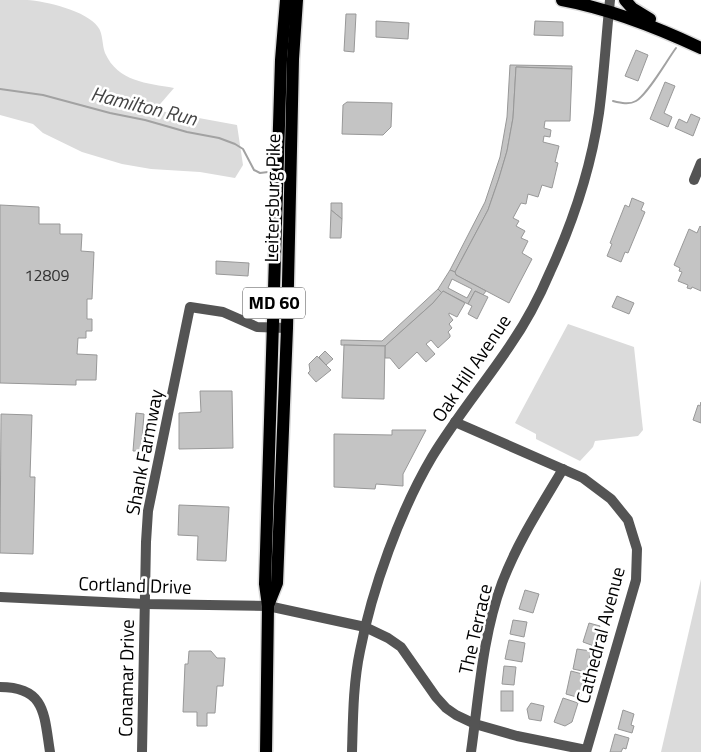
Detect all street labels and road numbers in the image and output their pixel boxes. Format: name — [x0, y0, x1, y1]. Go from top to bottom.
street label: Leitersburg Pike — [256, 133, 287, 263]
road number: MD 60 — [243, 288, 305, 318]
street label: Oak Hill Avenue — [424, 308, 517, 428]
street label: Shank Farmway — [117, 386, 170, 517]
street label: Cathedral Avenue — [567, 563, 632, 706]
street label: Cortland Drive — [78, 568, 192, 601]
street label: The Terrace — [450, 581, 499, 677]
street label: Conamar Drive — [110, 619, 141, 737]

